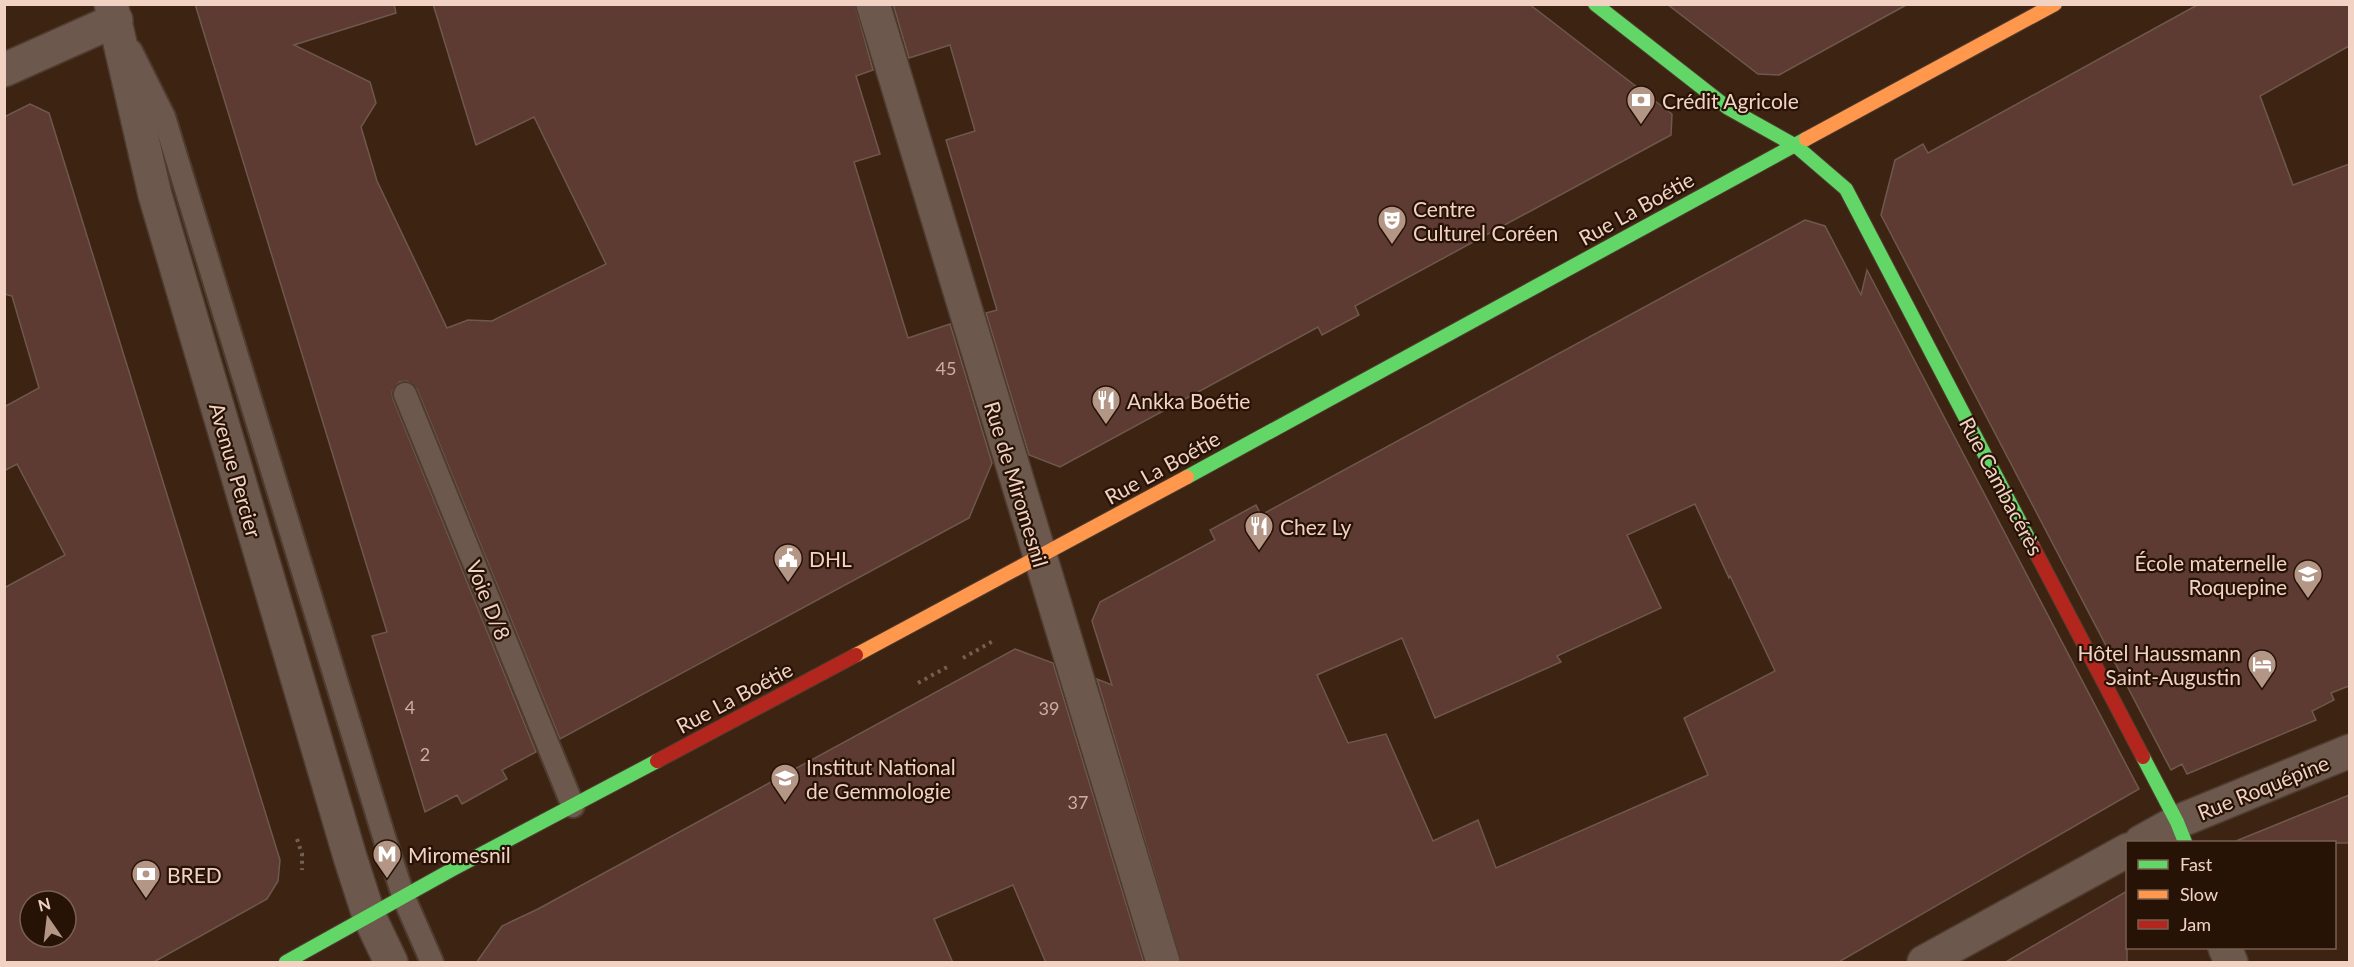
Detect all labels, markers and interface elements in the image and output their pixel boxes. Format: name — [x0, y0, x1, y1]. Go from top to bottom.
bank icon: Crédit Agricole — [1625, 84, 1657, 126]
place label: Crédit Agricole — [1662, 88, 1799, 113]
street label: Rue La Boétie — [1574, 166, 1698, 250]
place label: Centre Culturel Coréen — [1413, 196, 1558, 245]
theatre icon: Centre Culturel Coréen — [1376, 204, 1408, 246]
house number: 45 — [936, 357, 956, 379]
restaurant icon: Ankka Boétie — [1090, 384, 1122, 426]
place label: Ankka Boétie — [1127, 388, 1250, 413]
street label: Rue de Miromesnil — [980, 398, 1054, 570]
street label: Avenue Percier — [205, 400, 267, 541]
street label: Rue Cambacérès — [1955, 413, 2049, 559]
street label: Rue La Boétie — [1100, 425, 1224, 509]
restaurant icon: Chez Ly — [1243, 510, 1275, 552]
place label: Chez Ly — [1280, 514, 1352, 539]
public building icon: DHL — [772, 542, 804, 584]
place label: DHL — [809, 546, 852, 571]
place label: École maternelle Roquepine — [2135, 550, 2287, 599]
street label: Voie D/8 — [462, 557, 516, 643]
school or university icon: École maternelle Roquepine — [2292, 558, 2324, 600]
place label: Hôtel Haussmann Saint-Augustin — [2077, 640, 2241, 689]
hotel icon: Hôtel Haussmann Saint-Augustin — [2246, 648, 2278, 690]
street label: Rue La Boétie — [672, 656, 796, 738]
house number: 4 — [405, 696, 415, 718]
house number: 39 — [1039, 697, 1059, 719]
house number: 2 — [420, 743, 430, 765]
street label: Rue Roquépine — [2194, 749, 2332, 825]
place label: Institut National de Gemmologie — [806, 754, 956, 803]
school or university icon: Institut National de Gemmologie — [769, 762, 801, 804]
house number: 37 — [1068, 791, 1088, 813]
metro station icon: Miromesnil — [371, 838, 403, 880]
legend — [2126, 841, 2336, 949]
place label: Miromesnil — [408, 842, 511, 867]
text: Fast — [2180, 853, 2213, 875]
bank icon: BRED — [130, 858, 162, 900]
place label: BRED — [167, 862, 222, 887]
text: Slow — [2180, 883, 2218, 905]
north arrow — [18, 889, 78, 949]
text: N — [36, 893, 53, 915]
text: Jam — [2180, 913, 2211, 935]

